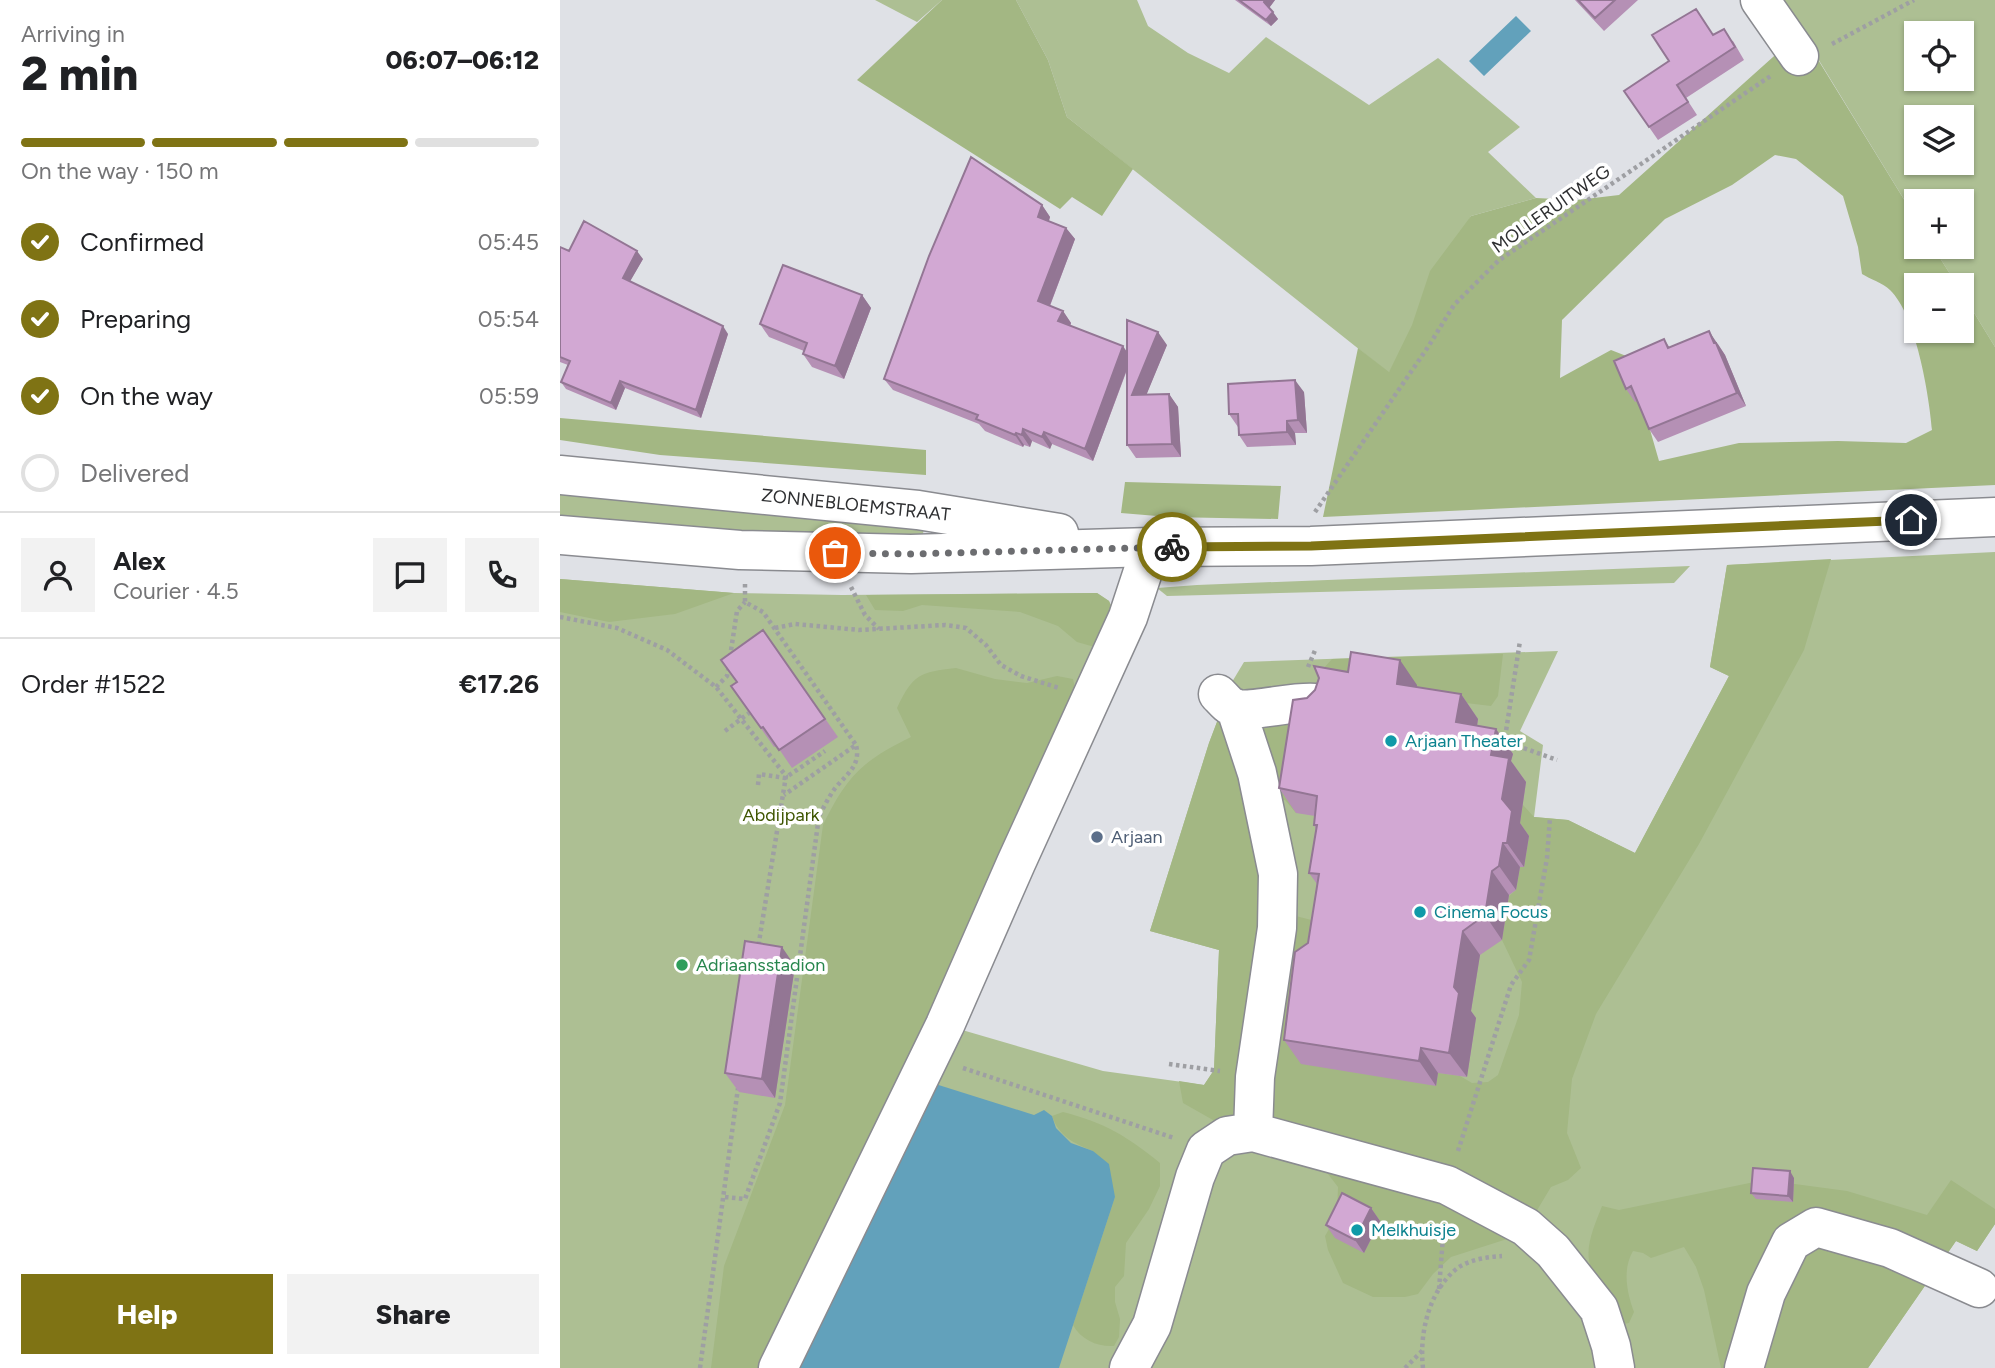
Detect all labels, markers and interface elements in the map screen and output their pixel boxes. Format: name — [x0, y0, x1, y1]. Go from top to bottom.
text: Arriving in — [21, 20, 125, 48]
map controls — [1904, 21, 1974, 343]
button: locate — [1904, 21, 1974, 91]
text: 06:07–06:12 — [385, 44, 539, 76]
text: 2 min — [21, 46, 138, 102]
button: layers — [1904, 105, 1974, 175]
text: On the way · 150 m — [21, 157, 218, 185]
street label: MOLLERUITWEG — [1488, 160, 1614, 258]
button: + — [1904, 189, 1974, 259]
icon: check — [21, 223, 59, 261]
text: Confirmed — [80, 226, 204, 258]
text: 05:45 — [478, 228, 539, 256]
button: − — [1904, 273, 1974, 343]
icon: check — [21, 300, 59, 338]
text: Preparing — [80, 303, 191, 335]
text: 05:54 — [478, 305, 539, 333]
icon: check — [21, 377, 59, 415]
text: On the way — [80, 380, 213, 412]
text: 05:59 — [479, 382, 539, 410]
text: Delivered — [80, 457, 189, 489]
street label: ZONNEBLOEMSTRAAT — [760, 484, 952, 526]
pin — [1881, 490, 1941, 550]
icon: home — [1892, 501, 1930, 539]
courier — [1137, 512, 1207, 582]
pin — [805, 523, 865, 583]
icon: bike — [1153, 528, 1191, 566]
icon: bag — [816, 534, 854, 572]
button: person — [21, 538, 95, 612]
button: chat — [373, 538, 447, 612]
button: phone — [465, 538, 539, 612]
text: Alex — [113, 545, 166, 577]
text: Courier · 4.5 — [113, 577, 239, 605]
text: Order #1522 — [21, 668, 166, 700]
text: €17.26 — [459, 668, 539, 700]
place label: Arjaan Theater — [1405, 730, 1523, 752]
marker: Arjaan Theater — [1383, 733, 1399, 749]
park label: Abdijpark — [743, 804, 820, 826]
place label: Arjaan — [1111, 826, 1163, 848]
marker: Arjaan — [1089, 829, 1105, 845]
place label: Cinema Focus — [1434, 901, 1548, 923]
marker: Cinema Focus — [1412, 904, 1428, 920]
place label: Adriaansstadion — [696, 954, 825, 976]
marker: Adriaansstadion — [674, 957, 690, 973]
place label: Melkhuisje — [1371, 1219, 1456, 1241]
marker: Melkhuisje — [1349, 1222, 1365, 1238]
button: Help — [21, 1274, 273, 1354]
button: Share — [287, 1274, 539, 1354]

